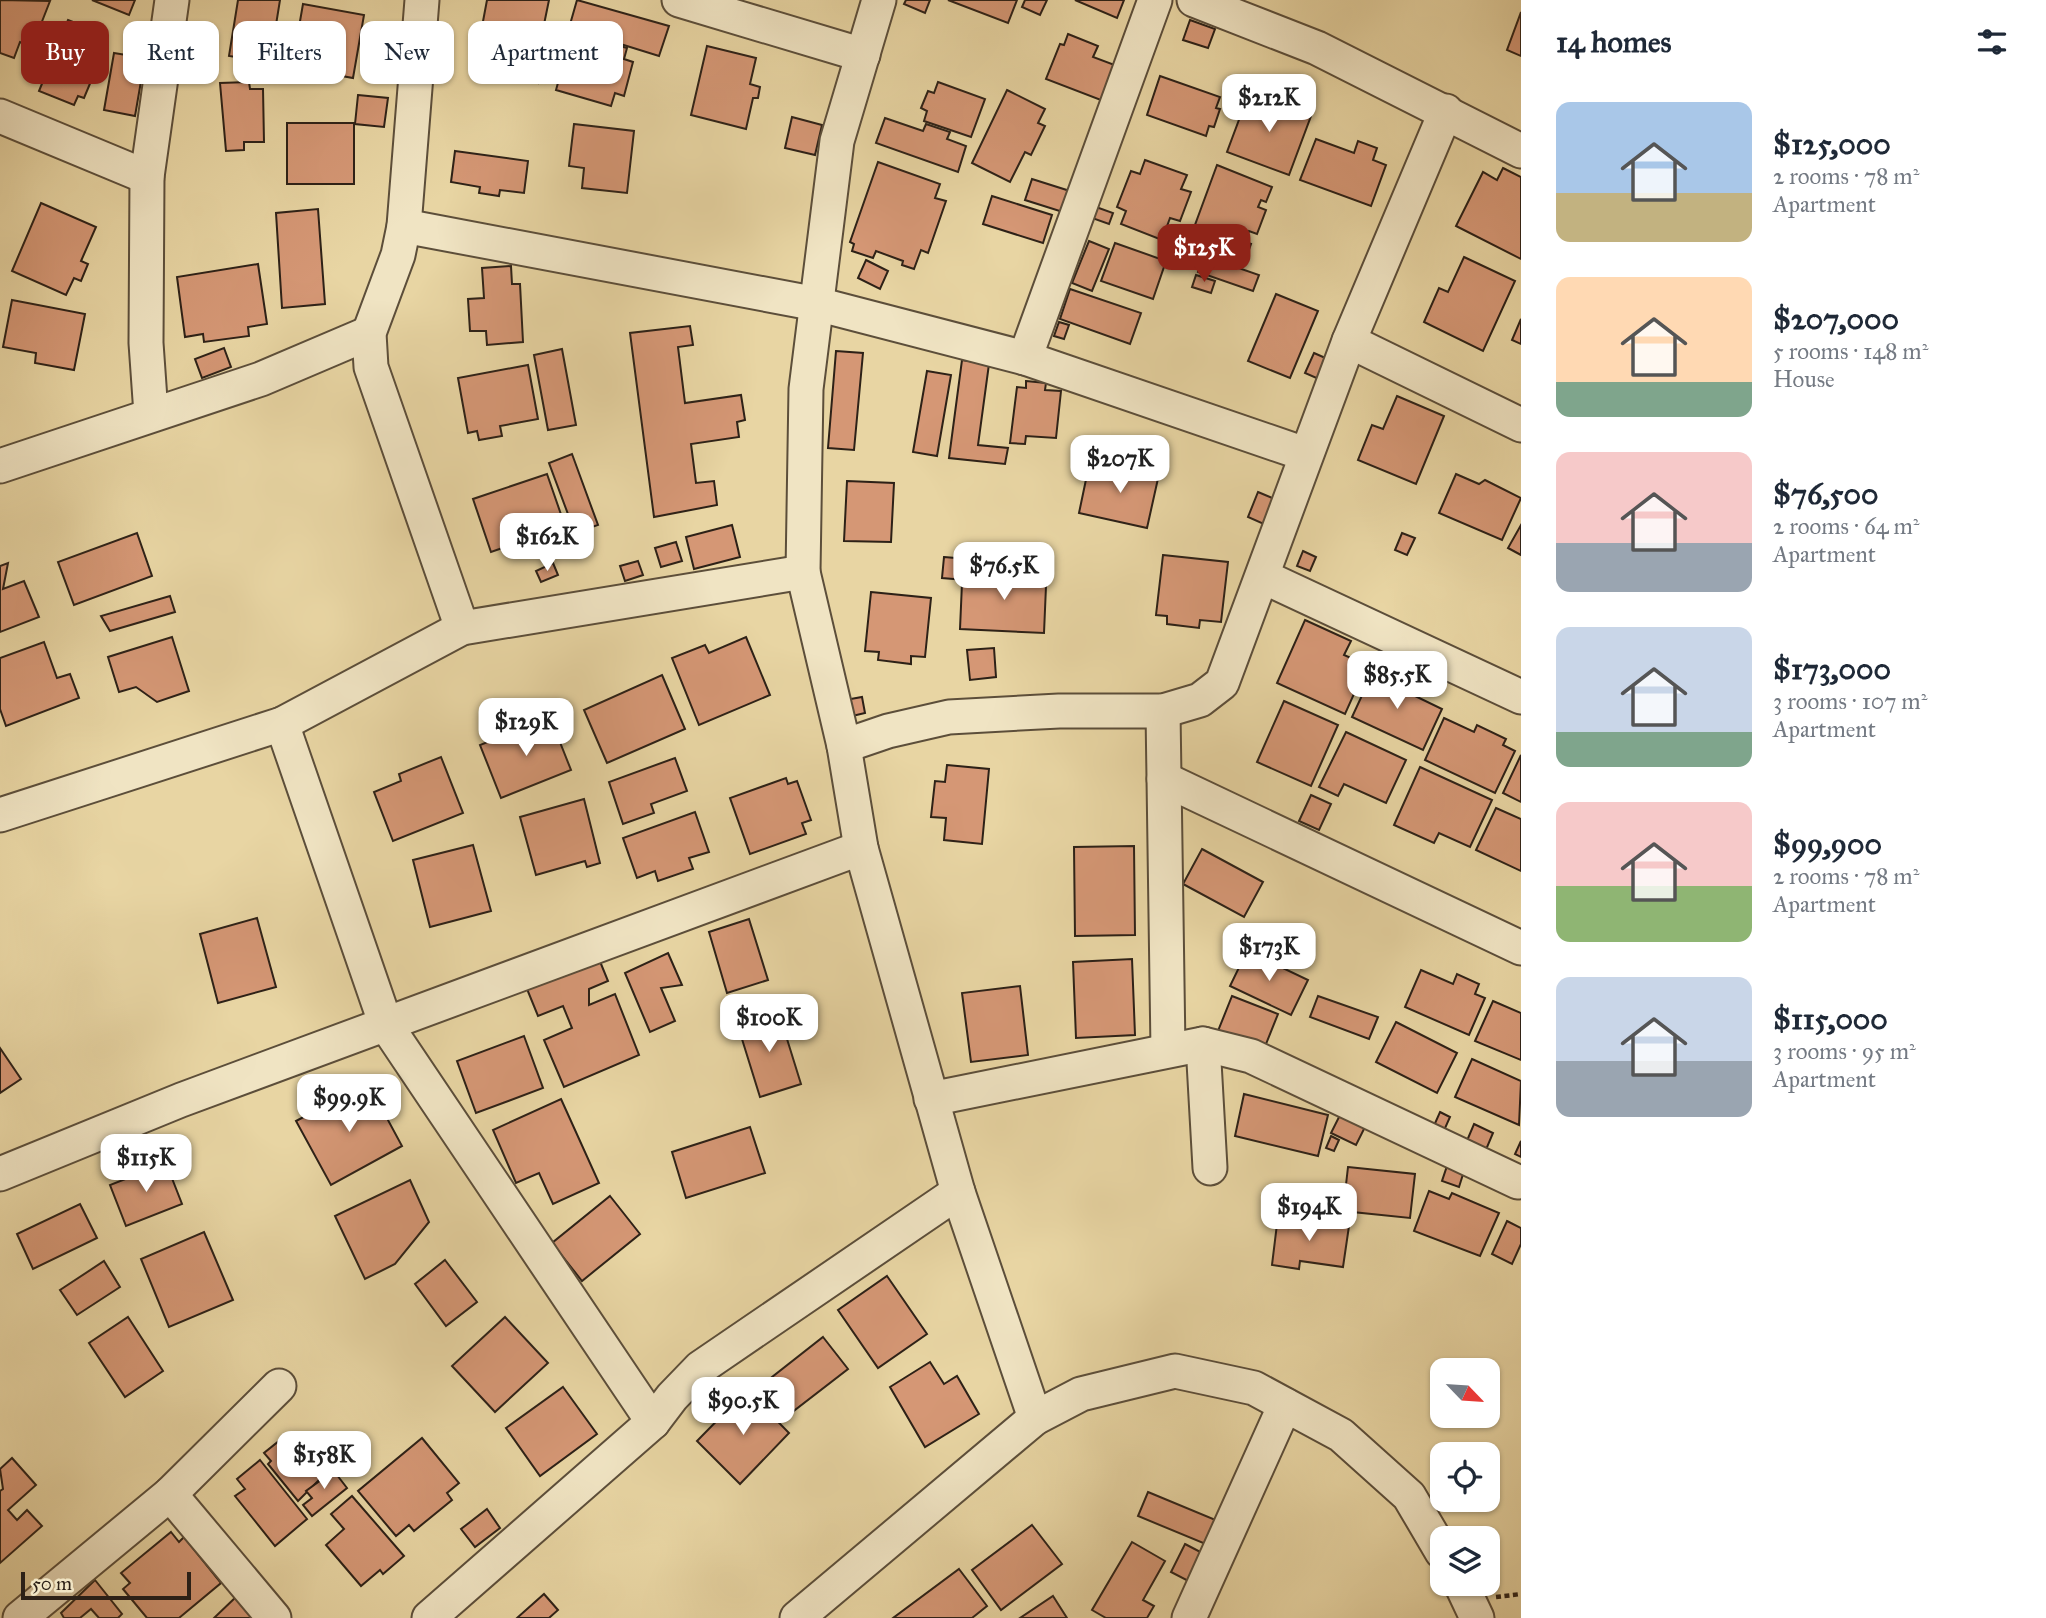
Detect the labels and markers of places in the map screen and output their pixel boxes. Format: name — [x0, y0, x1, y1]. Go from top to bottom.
pin: $212K — [1220, 74, 1318, 134]
pin: $125K — [1155, 224, 1253, 284]
pin: $207K — [1071, 435, 1169, 495]
pin: $162K — [498, 514, 596, 573]
pin: $76.5K — [947, 542, 1061, 602]
pin: $85.5K — [1340, 652, 1454, 711]
pin: $129K — [477, 698, 575, 758]
pin: $173K — [1220, 923, 1318, 983]
pin: $100K — [720, 995, 818, 1054]
pin: $99.9K — [292, 1074, 406, 1134]
pin: $115K — [97, 1134, 195, 1194]
pin: $194K — [1260, 1184, 1358, 1243]
pin: $90.5K — [686, 1378, 800, 1437]
pin: $158K — [275, 1432, 373, 1491]

